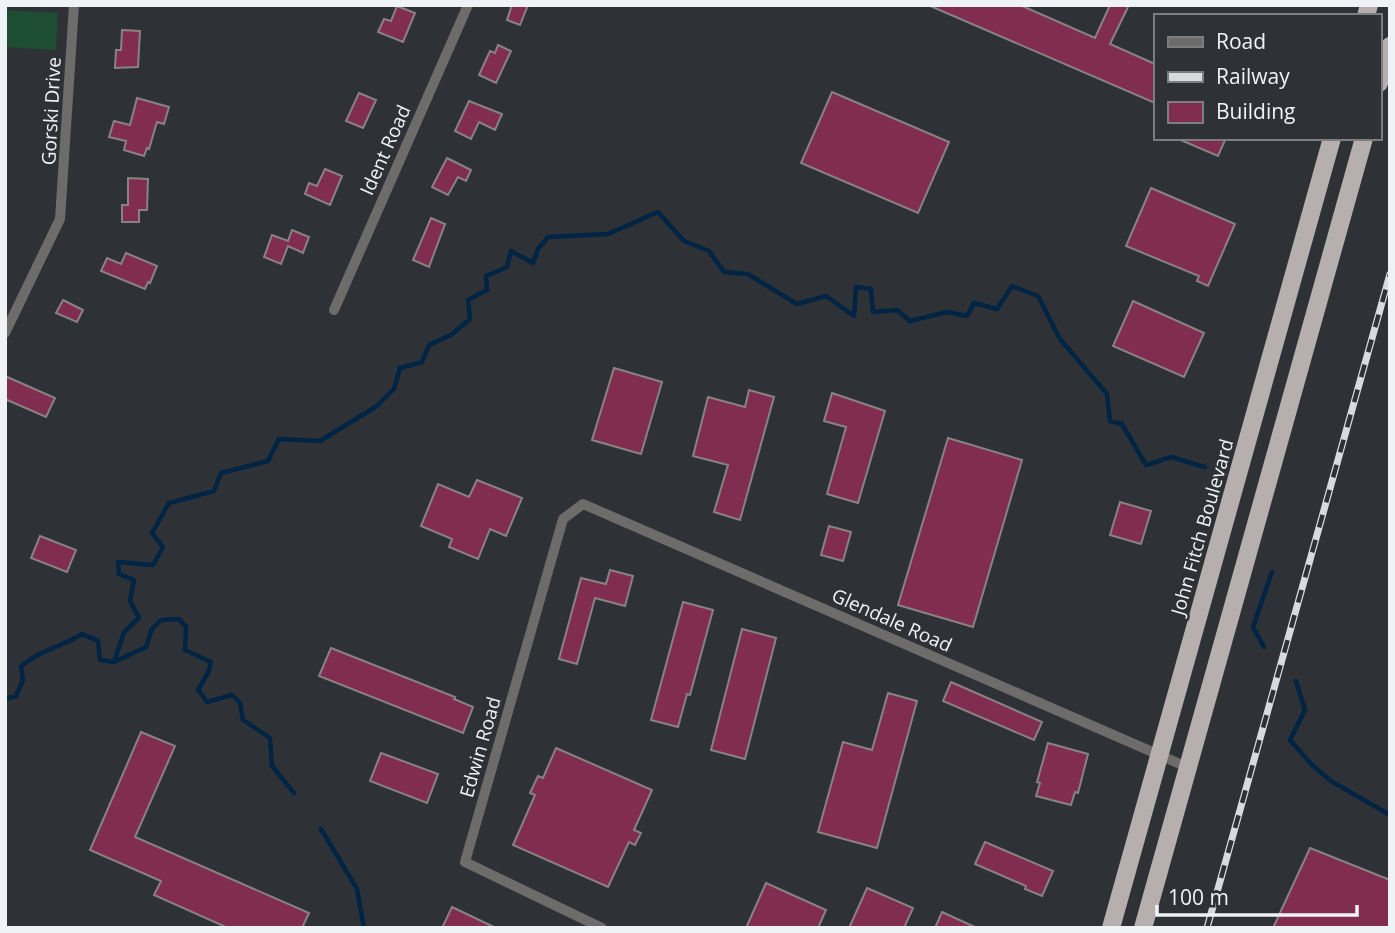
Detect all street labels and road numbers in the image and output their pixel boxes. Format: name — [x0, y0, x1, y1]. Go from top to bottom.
street label: Gorski Drive — [35, 56, 67, 166]
street label: Ident Road — [354, 101, 416, 199]
street label: John Fitch Boulevard — [1164, 436, 1240, 620]
street label: Glendale Road — [828, 582, 956, 658]
street label: Edwin Road — [453, 694, 507, 800]

